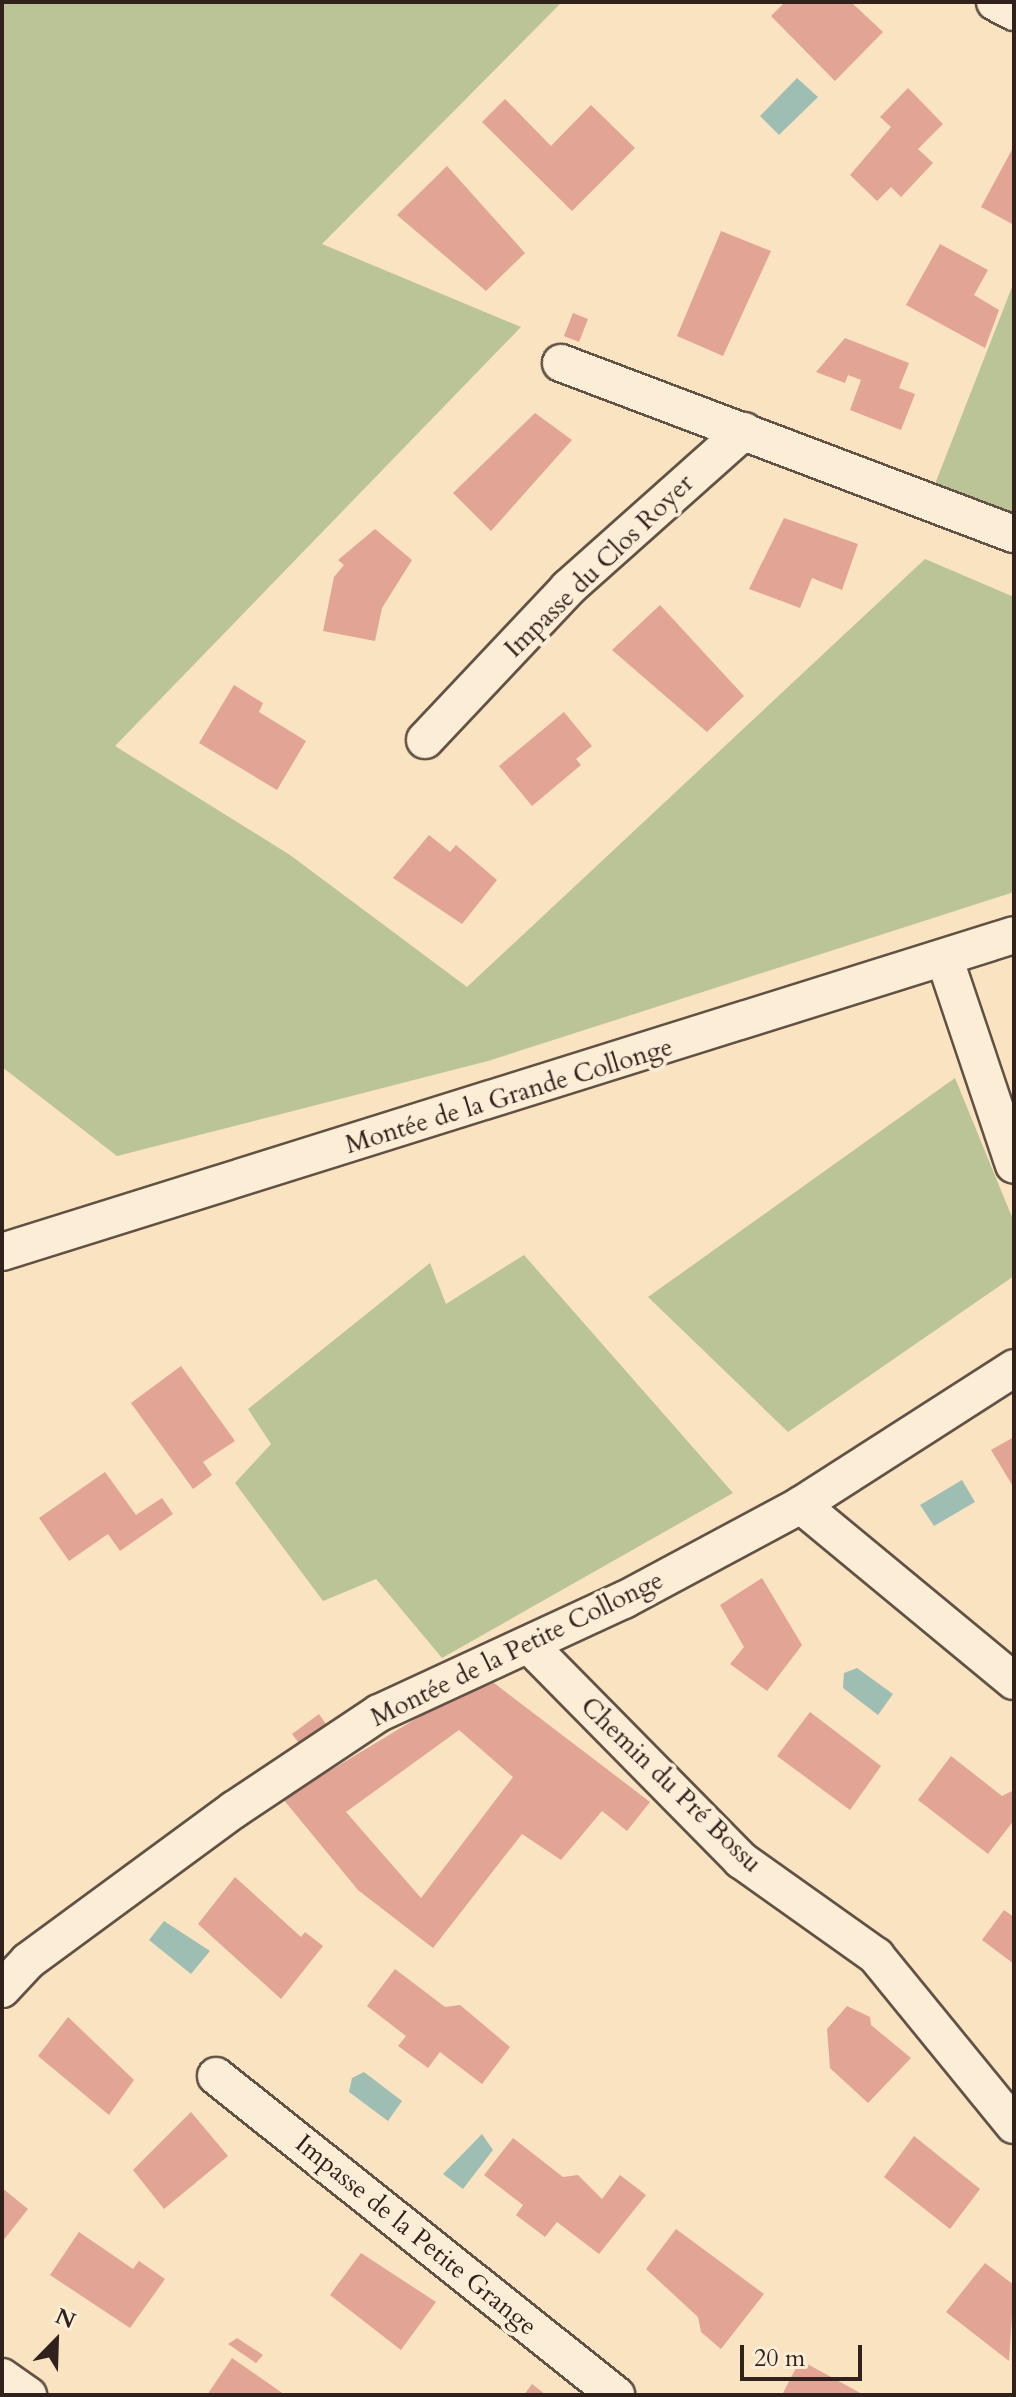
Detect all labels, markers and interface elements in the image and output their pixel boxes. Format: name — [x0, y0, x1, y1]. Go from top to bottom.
street label: Impasse du Clos Royer — [498, 468, 700, 664]
street label: Montée de la Grande Collonge — [342, 1031, 676, 1161]
street label: Montée de la Petite Collonge — [366, 1564, 668, 1734]
street label: Chemin du Pré Bossu — [574, 1691, 768, 1879]
street label: Impasse de la Petite Grange — [289, 2128, 543, 2342]
north arrow — [16, 2301, 96, 2381]
text: N — [51, 2301, 80, 2336]
scale bar — [744, 2329, 866, 2379]
text: 20 m — [754, 2342, 805, 2375]

